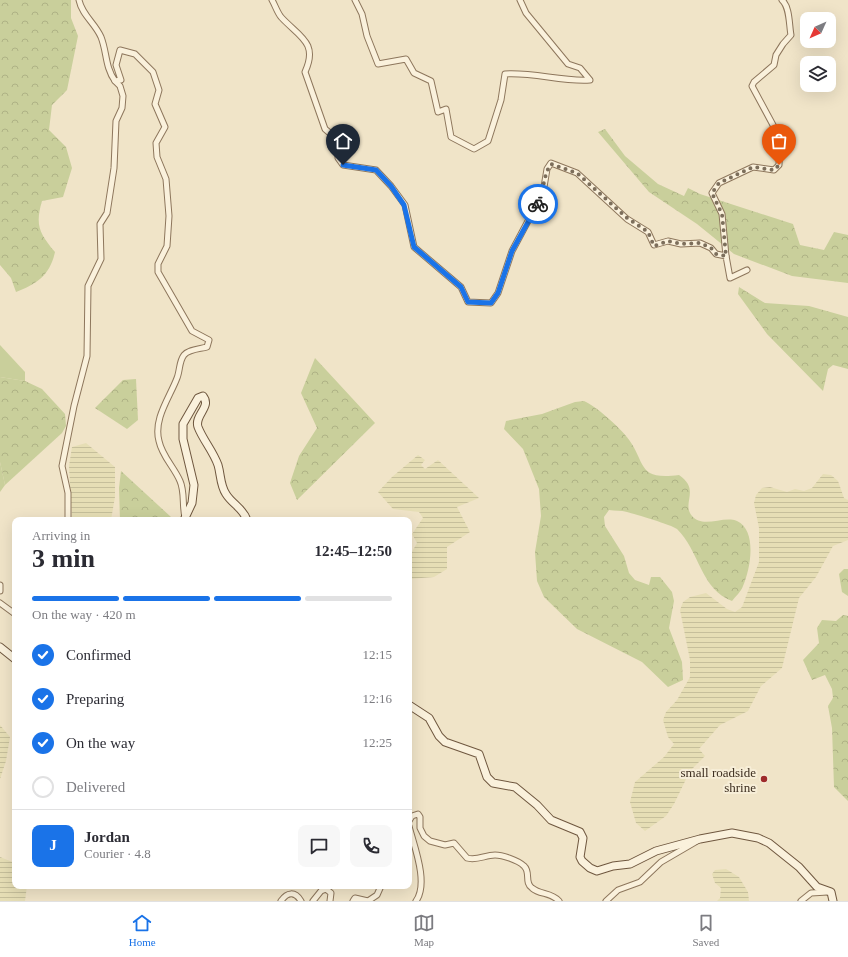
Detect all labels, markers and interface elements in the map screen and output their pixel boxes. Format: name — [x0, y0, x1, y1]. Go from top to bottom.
north arrow — [800, 12, 836, 48]
map controls — [800, 12, 836, 92]
button: layers — [800, 56, 836, 92]
pin — [326, 124, 360, 165]
pin — [762, 124, 796, 165]
icon: home — [332, 130, 354, 152]
icon: bag — [768, 130, 790, 152]
courier — [518, 184, 558, 224]
icon: bike — [527, 193, 549, 215]
text: Arriving in — [32, 528, 90, 543]
text: 12:45–12:50 — [315, 543, 392, 559]
text: 3 min — [32, 544, 95, 573]
text: On the way · 420 m — [32, 607, 136, 622]
icon: check — [32, 644, 54, 666]
text: Confirmed — [66, 647, 131, 663]
text: 12:15 — [362, 647, 392, 662]
icon: check — [32, 688, 54, 710]
text: Preparing — [66, 691, 124, 707]
text: 12:16 — [362, 691, 392, 706]
icon: check — [32, 732, 54, 754]
text: On the way — [66, 735, 135, 751]
text: 12:25 — [362, 735, 392, 750]
place label: small roadside shrine — [681, 765, 756, 795]
marker: small roadside shrine — [759, 774, 769, 784]
text: Delivered — [66, 779, 125, 795]
button: chat — [298, 825, 340, 867]
button: phone — [350, 825, 392, 867]
text: Jordan — [84, 829, 130, 845]
text: J — [49, 837, 57, 853]
text: Courier · 4.8 — [84, 846, 151, 861]
tab: Home — [129, 912, 156, 948]
tab: Map — [413, 912, 435, 948]
tab: Saved — [692, 912, 719, 948]

